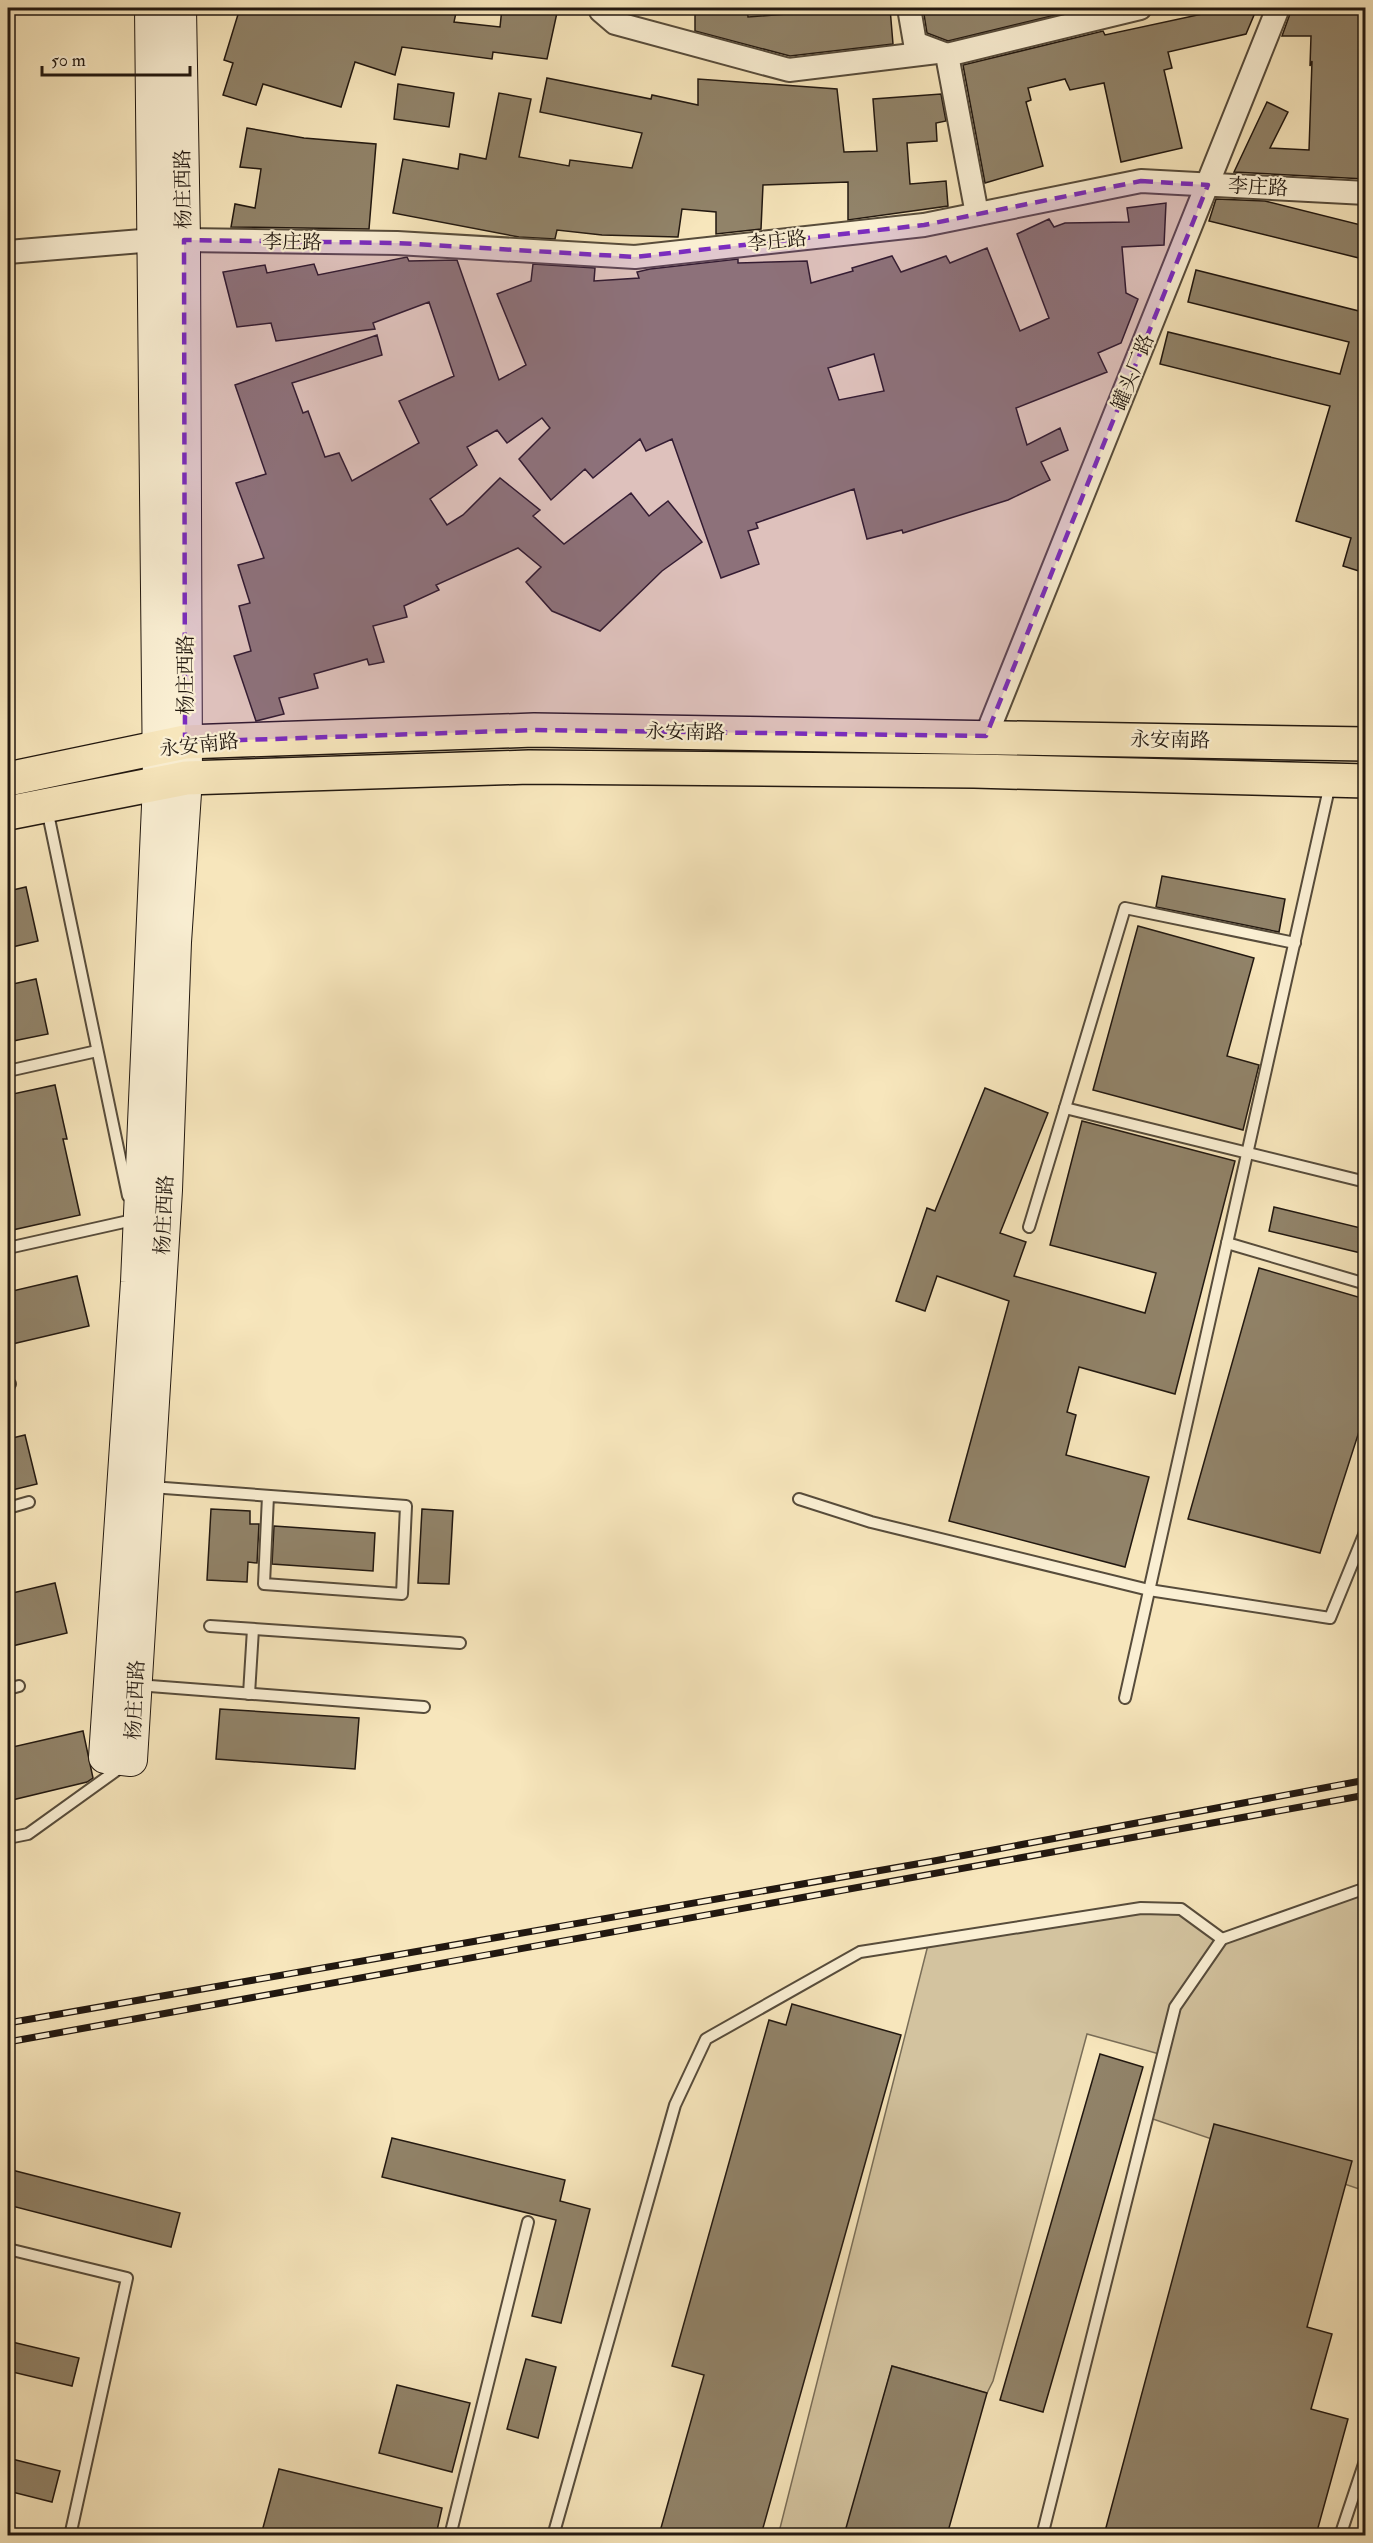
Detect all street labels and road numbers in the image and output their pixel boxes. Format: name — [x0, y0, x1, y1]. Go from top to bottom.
street label: 杨庄西路 — [170, 149, 196, 229]
street label: 李庄路 — [1227, 173, 1289, 201]
street label: 李庄路 — [746, 225, 808, 257]
street label: 李庄路 — [262, 229, 322, 255]
street label: 罐头厂路 — [1106, 330, 1160, 414]
street label: 杨庄西路 — [173, 635, 198, 715]
street label: 永安南路 — [645, 719, 725, 745]
street label: 永安南路 — [1130, 727, 1210, 753]
street label: 永安南路 — [158, 728, 240, 762]
street label: 杨庄西路 — [149, 1174, 179, 1256]
street label: 杨庄西路 — [120, 1659, 150, 1741]

